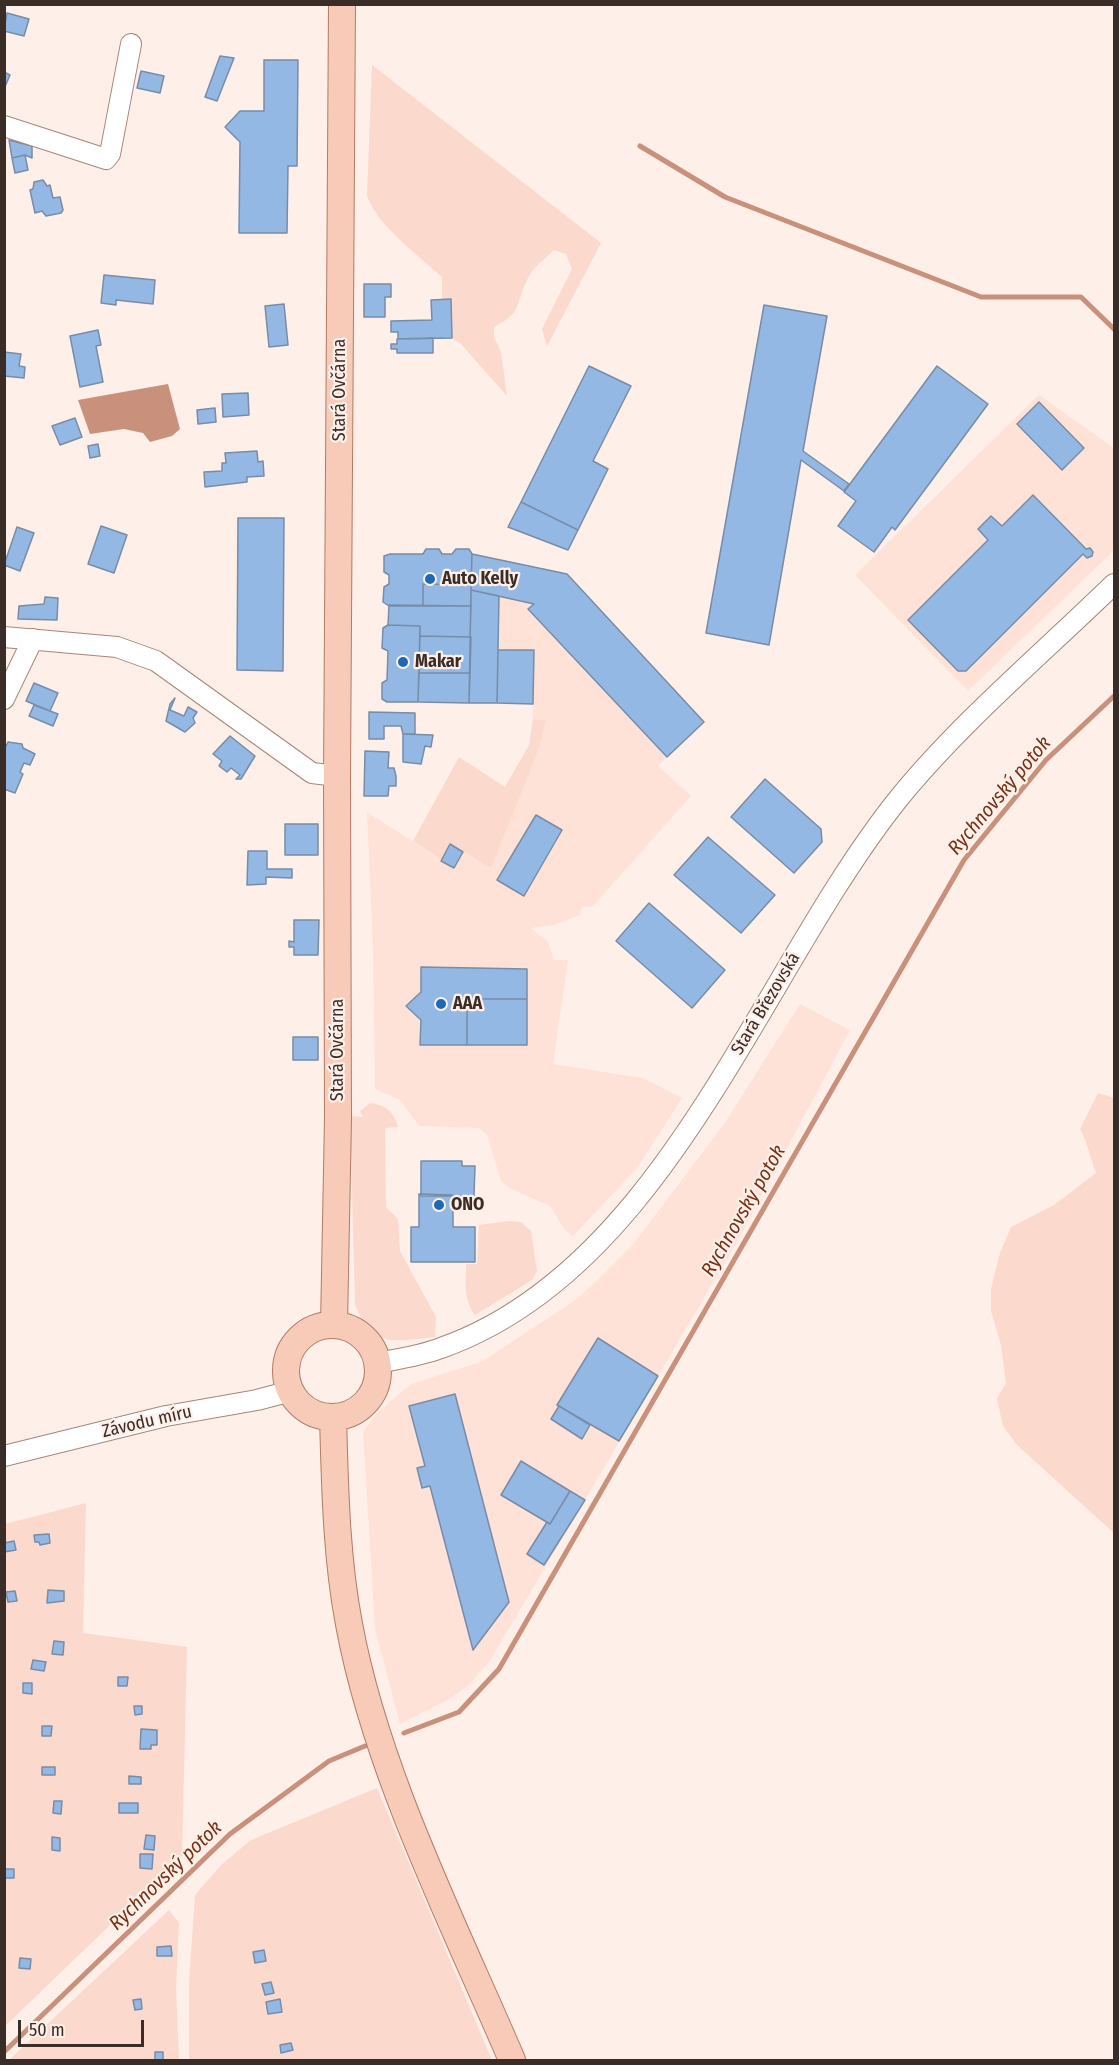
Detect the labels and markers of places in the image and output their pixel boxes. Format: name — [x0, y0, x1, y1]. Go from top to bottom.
place label: Auto Kelly — [442, 568, 518, 590]
marker: Auto Kelly — [423, 572, 437, 586]
place label: Makar — [415, 651, 461, 673]
marker: Makar — [396, 655, 410, 669]
place label: AAA — [453, 993, 482, 1015]
marker: AAA — [434, 997, 448, 1011]
place label: ONO — [451, 1194, 484, 1216]
marker: ONO — [432, 1198, 446, 1212]

